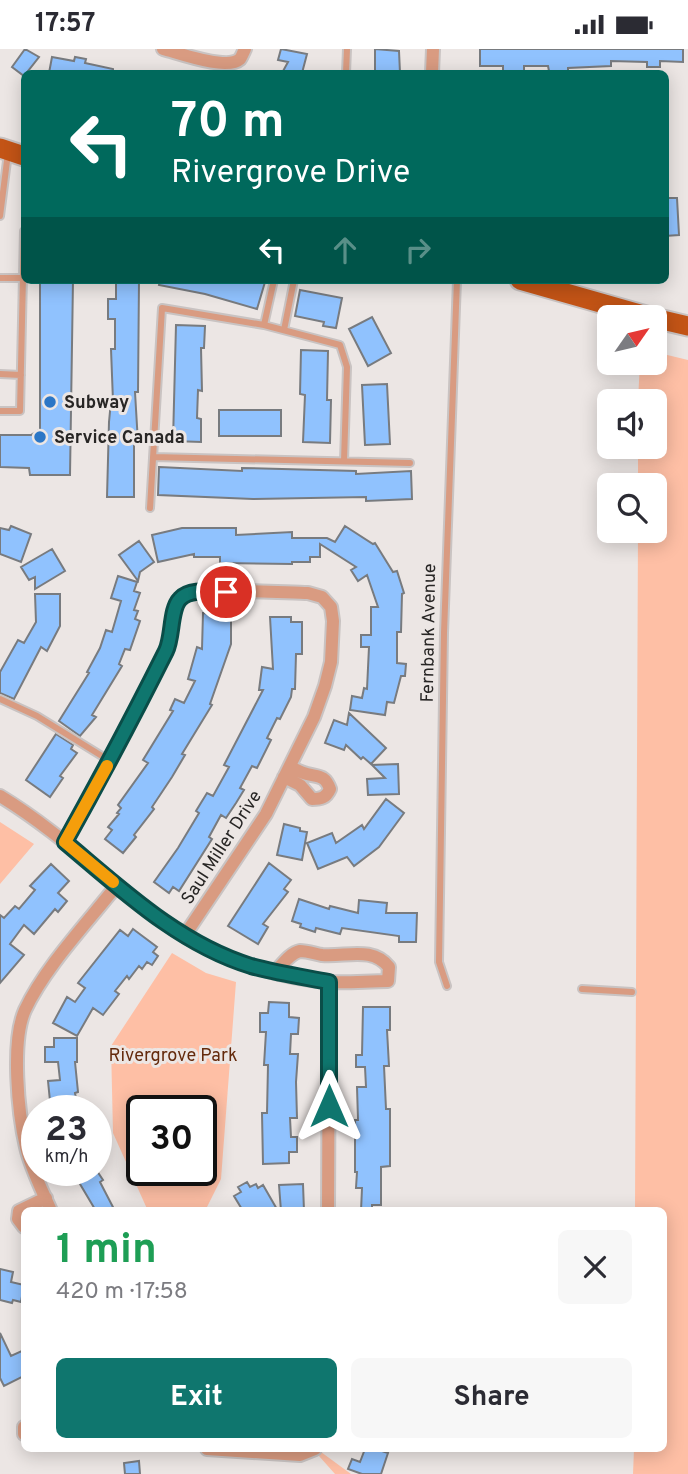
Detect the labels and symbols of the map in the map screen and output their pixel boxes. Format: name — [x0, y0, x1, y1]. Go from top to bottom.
north arrow — [597, 305, 667, 375]
place label: Subway — [64, 392, 129, 415]
marker: Subway — [42, 394, 58, 410]
place label: Service Canada — [54, 427, 185, 450]
marker: Service Canada — [32, 429, 48, 445]
pin — [196, 562, 256, 622]
street label: Fernbank Avenue — [417, 563, 442, 703]
street label: Saul Miller Drive — [177, 786, 268, 909]
park label: Rivergrove Park — [108, 1045, 238, 1068]
position arrow — [292, 1069, 366, 1143]
speed limit sign: 30 — [126, 1095, 217, 1186]

